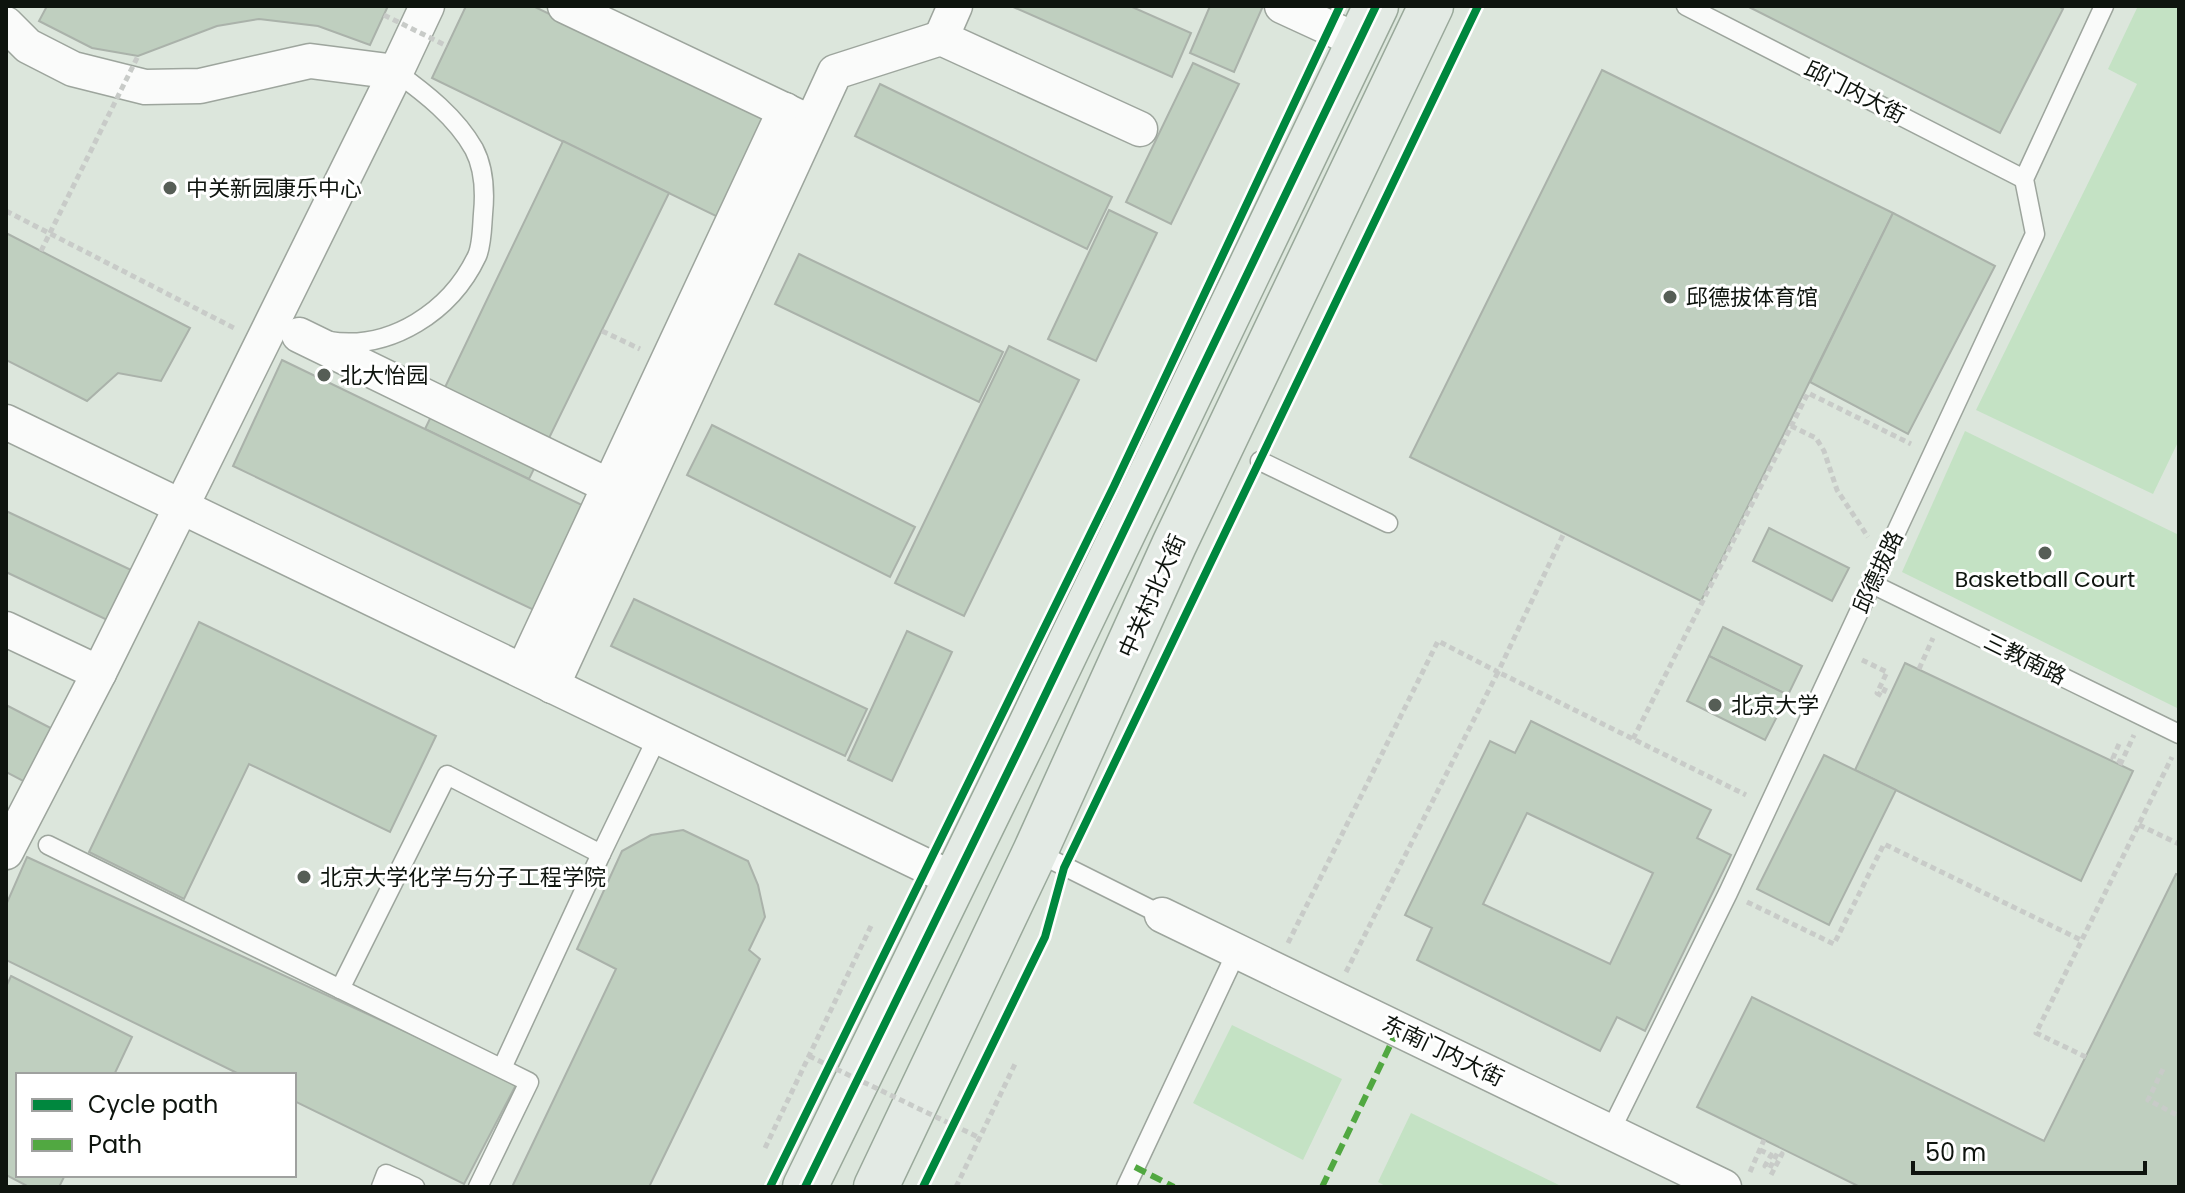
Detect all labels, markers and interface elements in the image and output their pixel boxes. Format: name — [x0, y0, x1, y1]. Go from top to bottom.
street label: 邱门内大街 — [1799, 53, 1911, 131]
place label: 中关新园康乐中心 — [186, 173, 362, 204]
marker: 中关新园康乐中心 — [161, 179, 179, 197]
place label: 邱德拔体育馆 — [1686, 282, 1818, 313]
marker: 邱德拔体育馆 — [1661, 288, 1679, 306]
place label: 北大怡园 — [340, 360, 428, 391]
marker: 北大怡园 — [315, 366, 333, 384]
street label: 邱德拔路 — [1845, 526, 1911, 618]
street label: 中关村北大街 — [1111, 529, 1193, 663]
marker: Basketball Court — [2036, 544, 2054, 562]
place label: Basketball Court — [1955, 564, 2135, 595]
street label: 三教南路 — [1979, 626, 2071, 692]
place label: 北京大学 — [1731, 690, 1819, 721]
marker: 北京大学 — [1706, 696, 1724, 714]
place label: 北京大学化学与分子工程学院 — [320, 862, 606, 893]
marker: 北京大学化学与分子工程学院 — [295, 868, 313, 886]
street label: 东南门内大街 — [1377, 1008, 1509, 1094]
legend — [16, 1073, 296, 1177]
text: Cycle path — [88, 1088, 218, 1121]
scale bar — [1913, 1125, 2145, 1175]
text: Path — [88, 1128, 142, 1161]
text: 50 m — [1925, 1136, 1986, 1169]

